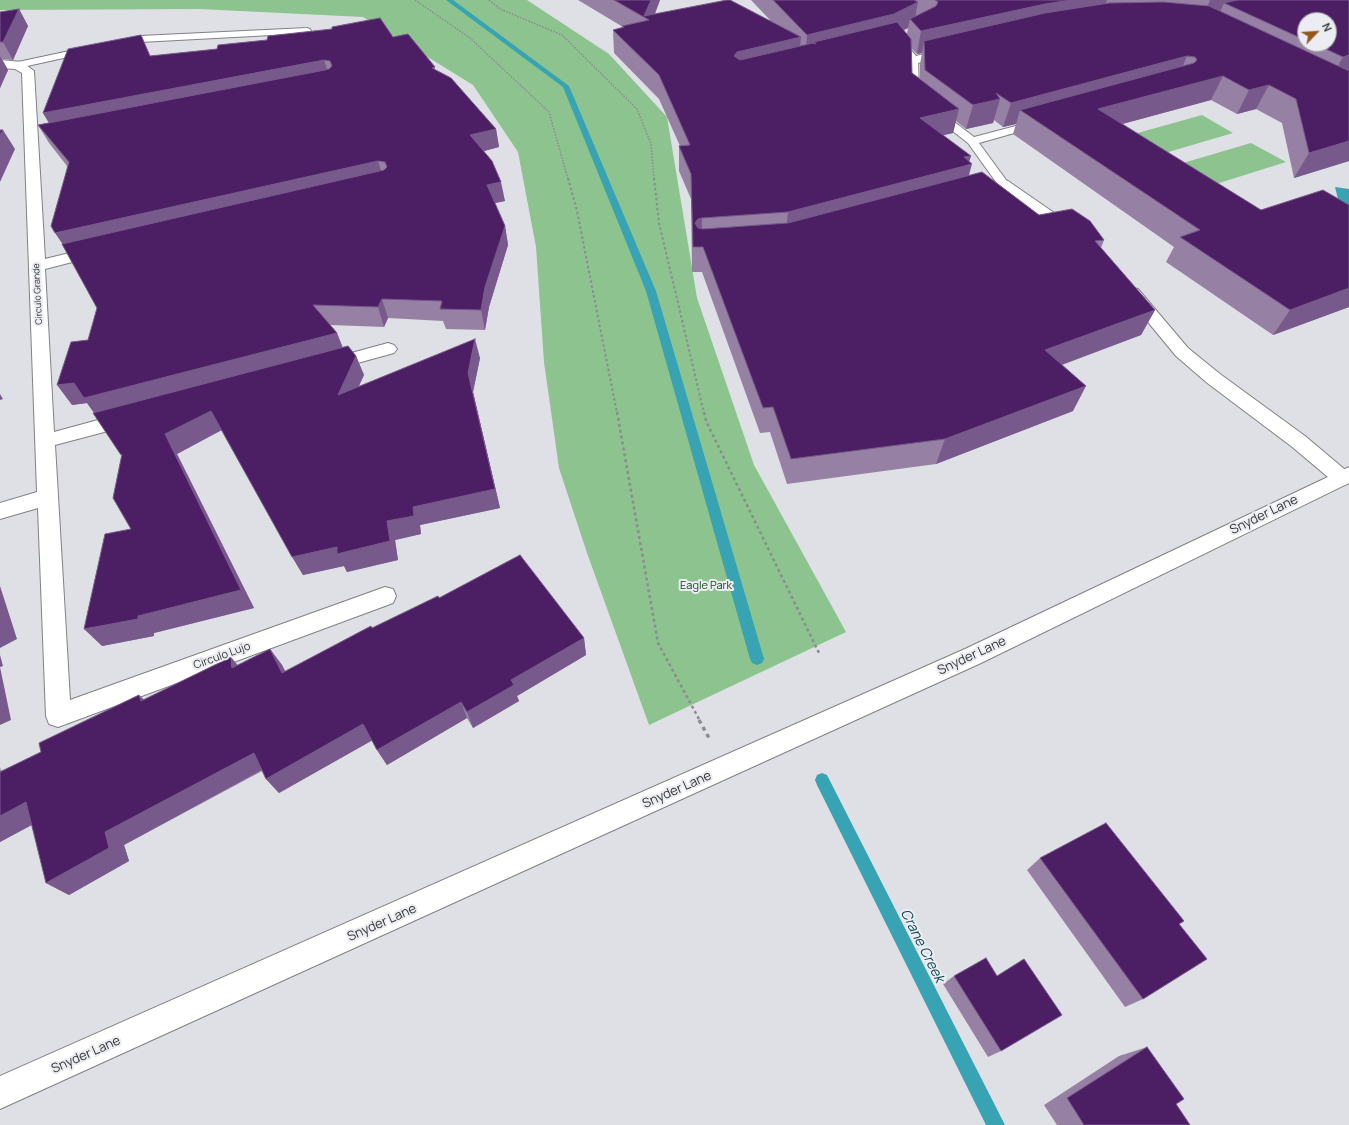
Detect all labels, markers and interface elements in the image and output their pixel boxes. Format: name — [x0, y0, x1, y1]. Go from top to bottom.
north arrow — [1297, 12, 1337, 52]
text: N — [1319, 20, 1336, 34]
street label: Circulo Grande — [31, 263, 45, 325]
street label: Snyder Lane — [1227, 492, 1301, 538]
park label: Eagle Park — [680, 579, 732, 593]
street label: Snyder Lane — [935, 633, 1009, 679]
street label: Circulo Lujo — [192, 640, 252, 672]
street label: Snyder Lane — [640, 768, 714, 812]
street label: Snyder Lane — [345, 901, 419, 945]
water label: Crane Creek — [896, 907, 948, 985]
street label: Snyder Lane — [49, 1033, 123, 1077]

